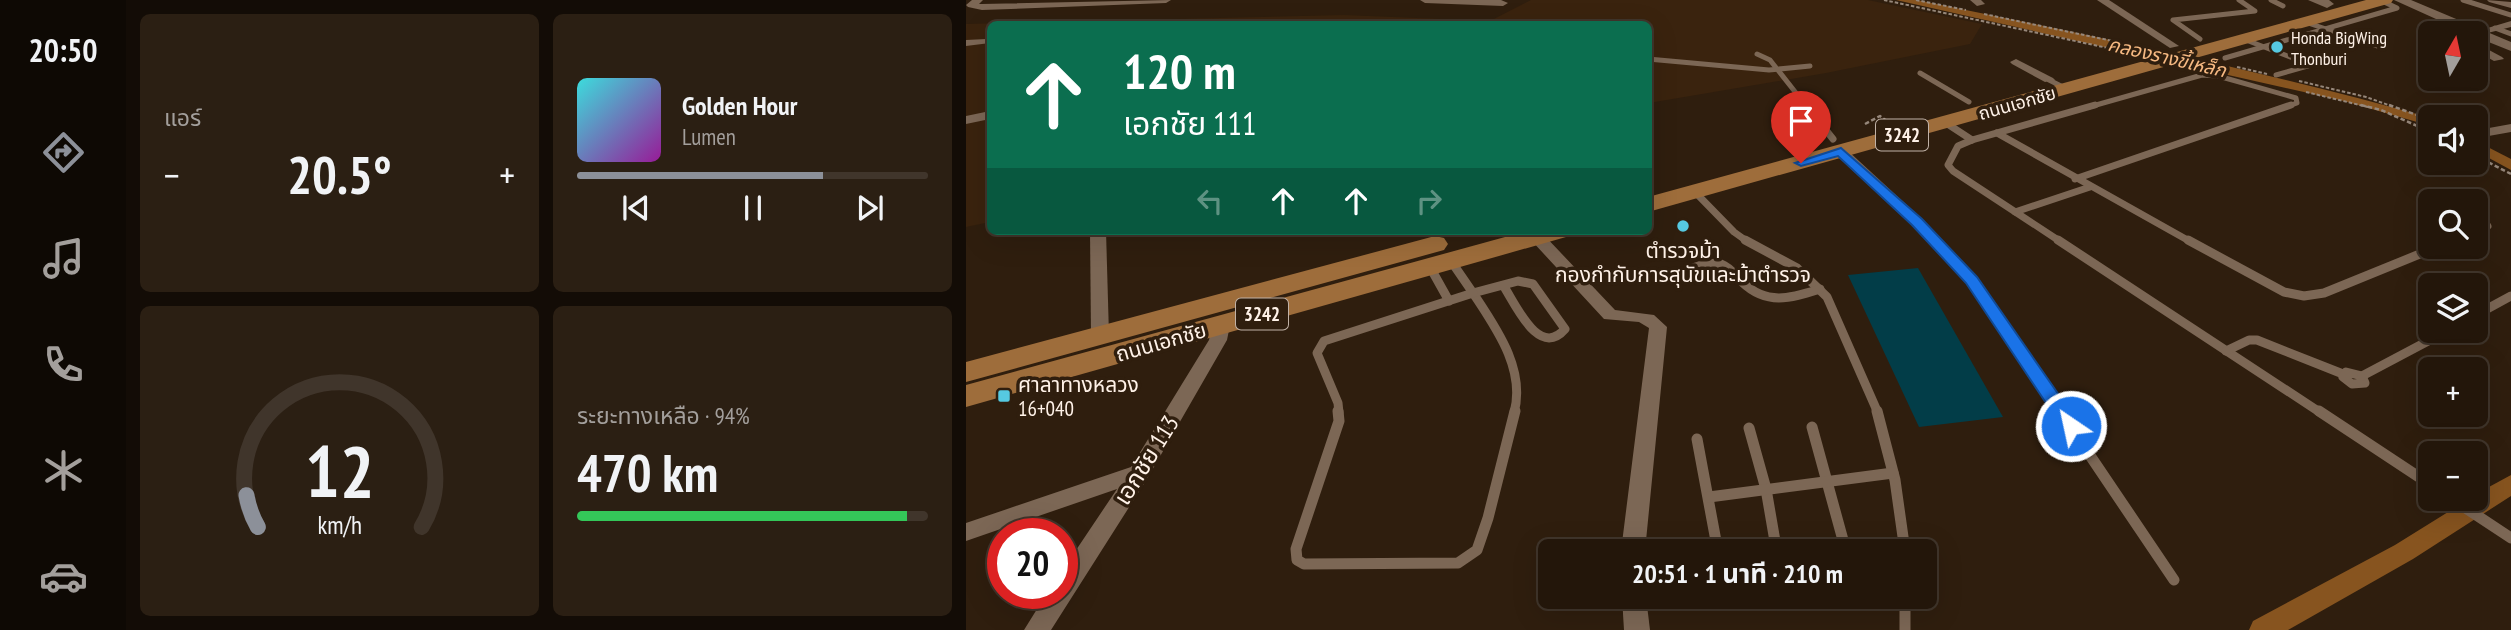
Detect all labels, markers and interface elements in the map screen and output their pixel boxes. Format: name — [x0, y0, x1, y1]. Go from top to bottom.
north arrow — [2418, 21, 2488, 91]
map controls — [2418, 21, 2488, 511]
place label: Honda BigWing Thonburi — [2291, 26, 2387, 70]
text: 20:50 — [28, 29, 98, 71]
water label: คลองรางขี้เหล็ก — [2106, 31, 2229, 82]
text: 120 m — [1123, 39, 1236, 103]
marker: Honda BigWing Thonburi — [2269, 39, 2285, 55]
icon: ahead — [1008, 49, 1099, 140]
street label: ถนนเอกชัย — [1975, 81, 2059, 125]
text: Golden Hour — [682, 89, 797, 122]
pin — [1771, 91, 1831, 163]
text: เอกชัย 111 — [1123, 102, 1256, 144]
icon: arrive — [1782, 102, 1820, 140]
text: แอร์ — [164, 103, 201, 132]
button: sound — [2418, 105, 2488, 175]
road number: 3242 — [1876, 119, 1928, 150]
text: Lumen — [682, 122, 736, 151]
icon: directions — [39, 128, 88, 177]
text: 20.5° — [287, 141, 392, 208]
text: − — [164, 150, 180, 199]
text: + — [499, 150, 515, 199]
icon: left — [1191, 182, 1229, 220]
icon: ahead — [1264, 182, 1302, 220]
icon: ahead — [1337, 182, 1375, 220]
icon: right — [1410, 182, 1448, 220]
icon: previous — [617, 189, 655, 227]
icon: pause — [734, 189, 772, 227]
icon: next — [851, 189, 889, 227]
button: search — [2418, 189, 2488, 259]
marker: ตำรวจม้า กองกำกับการสุนัขและม้าตำรวจ — [1675, 218, 1691, 234]
icon: music — [39, 234, 88, 283]
place label: ตำรวจม้า กองกำกับการสุนัขและม้าตำรวจ — [1555, 237, 1811, 288]
button: layers — [2418, 273, 2488, 343]
road number: 3242 — [1236, 298, 1288, 330]
street label: ถนนเอกชัย — [1113, 316, 1209, 368]
icon: phone — [39, 340, 88, 389]
button: + — [2418, 357, 2488, 427]
place label: ศาลาทางหลวง 16+040 — [1018, 371, 1139, 422]
marker: ศาลาทางหลวง 16+040 — [996, 388, 1012, 404]
position arrow — [2034, 389, 2108, 463]
text: ระยะทางเหลือ · 94% — [577, 401, 750, 430]
street label: เอกชัย 113 — [1106, 409, 1186, 511]
text: 12 — [305, 423, 374, 517]
text: 470 km — [577, 439, 718, 506]
button: − — [2418, 441, 2488, 511]
icon: climate — [39, 446, 88, 495]
text: km/h — [317, 509, 362, 541]
speed limit sign: 20 — [987, 518, 1078, 609]
icon: car — [39, 552, 88, 601]
text: 20:51 · 1 นาที · 210 m — [1632, 557, 1843, 590]

